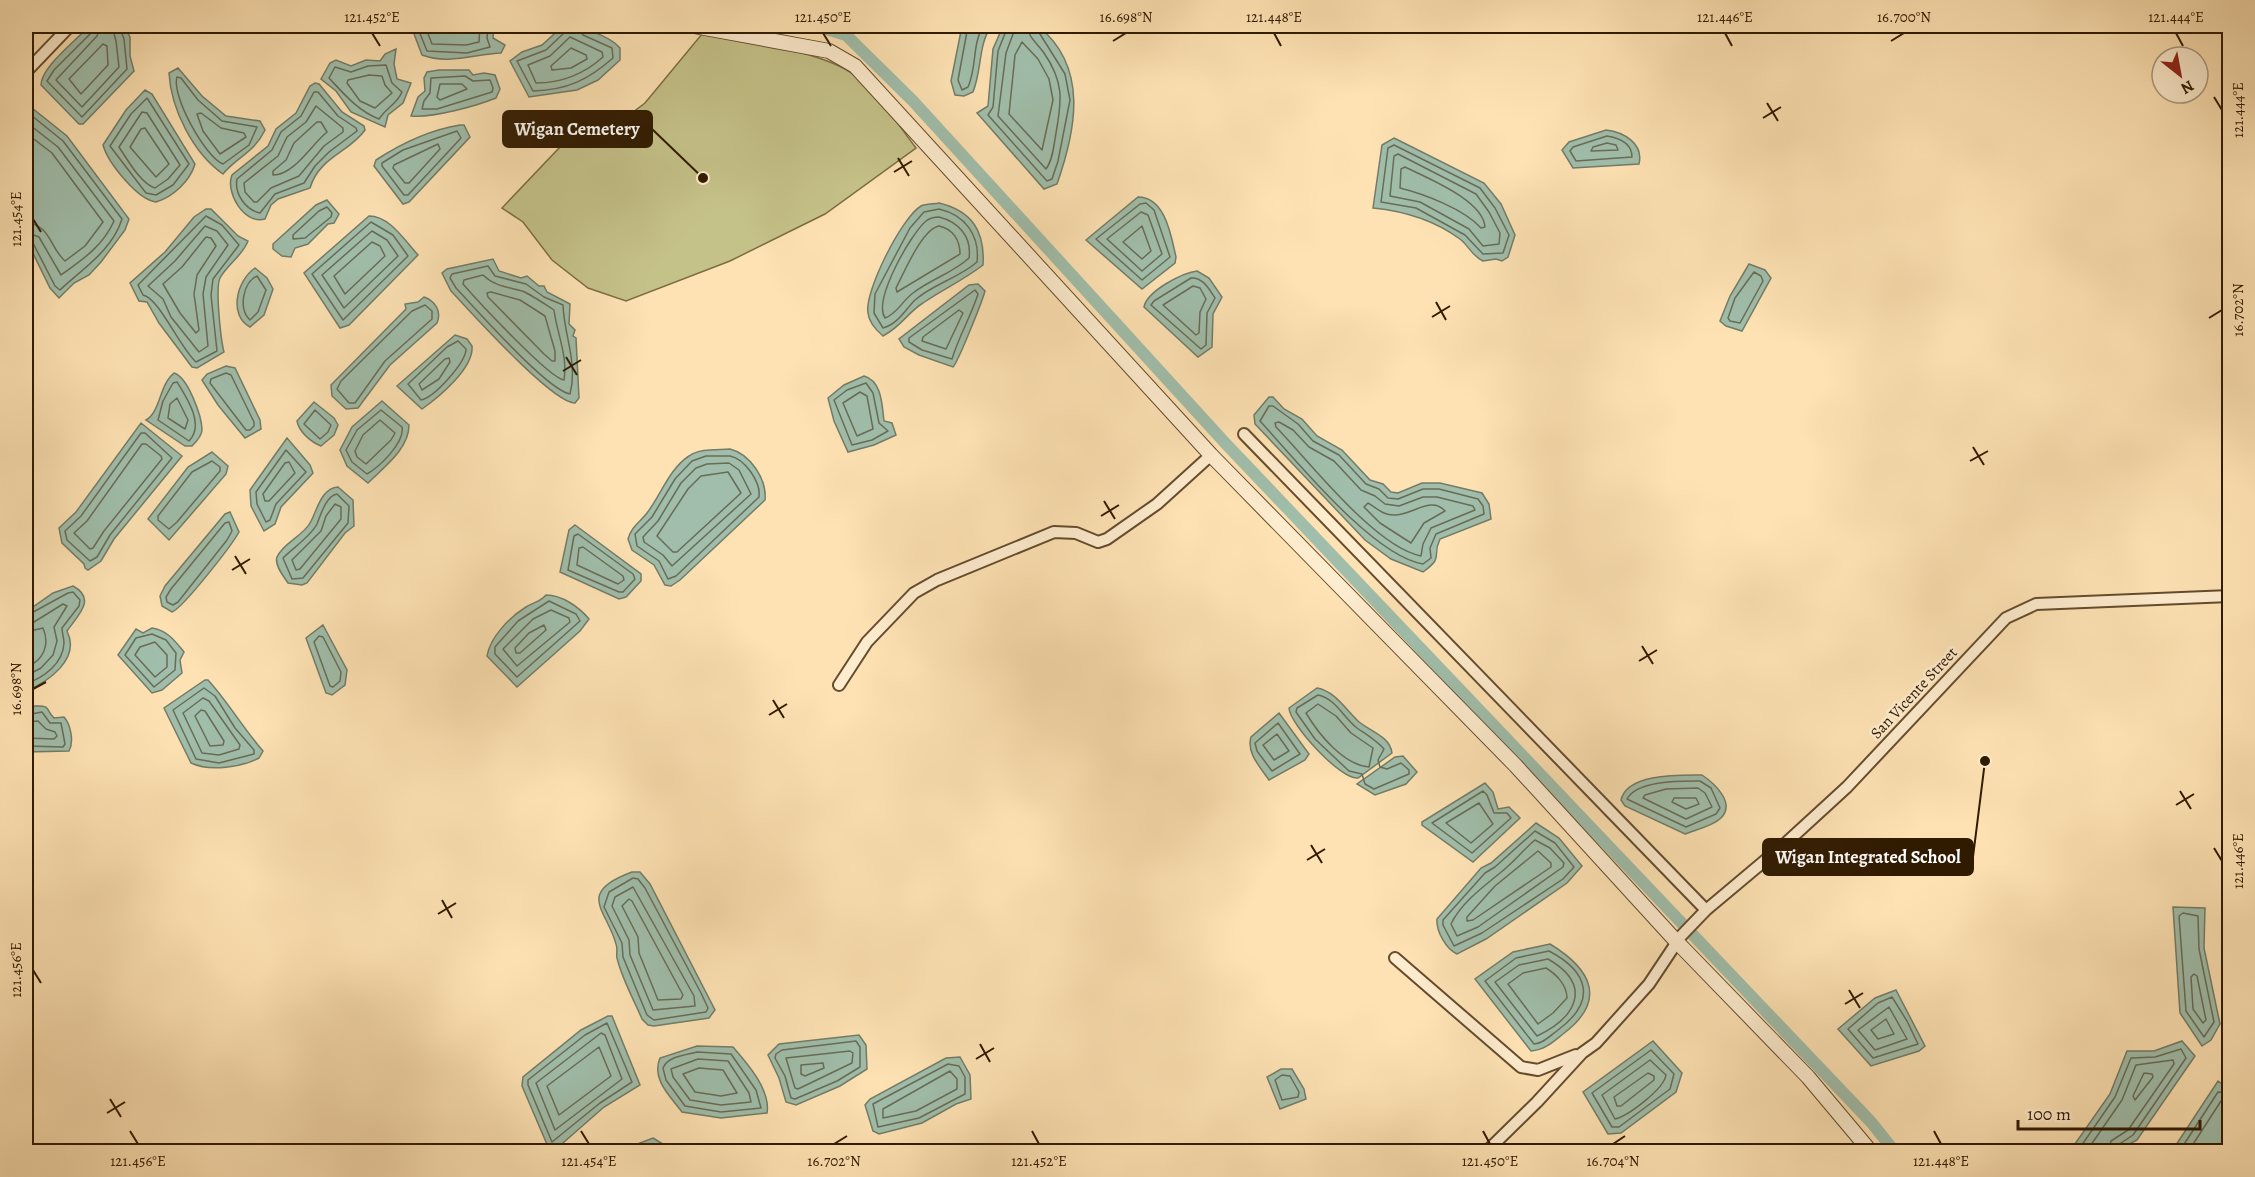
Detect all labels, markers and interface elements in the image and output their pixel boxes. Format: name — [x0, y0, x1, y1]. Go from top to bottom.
text: 121.452°E — [344, 7, 400, 27]
text: 121.450°E — [795, 7, 851, 27]
text: 16.698°N — [1100, 7, 1153, 27]
text: 121.448°E — [1246, 7, 1302, 27]
text: 121.446°E — [1697, 7, 1753, 27]
text: 16.700°N — [1877, 7, 1931, 27]
text: 121.444°E — [2148, 7, 2204, 27]
north arrow — [2150, 45, 2210, 105]
text: N — [2176, 75, 2198, 100]
text: 121.444°E — [2228, 82, 2248, 138]
callout: Wigan Cemetery — [503, 111, 652, 147]
text: Wigan Cemetery — [513, 117, 640, 141]
text: 121.454°E — [6, 191, 26, 247]
text: 16.702°N — [2228, 283, 2248, 337]
street label: San Vicente Street — [1866, 642, 1962, 744]
text: 16.698°N — [6, 662, 26, 715]
text: 121.446°E — [2228, 833, 2248, 889]
callout: Wigan Integrated School — [1763, 839, 1973, 875]
text: Wigan Integrated School — [1774, 845, 1961, 869]
text: 121.456°E — [6, 942, 26, 998]
scale bar — [2018, 1093, 2200, 1131]
text: 100 m — [2027, 1102, 2071, 1126]
text: 121.456°E — [110, 1151, 166, 1171]
text: 121.454°E — [561, 1151, 617, 1171]
text: 16.702°N — [807, 1151, 861, 1171]
text: 121.452°E — [1011, 1151, 1067, 1171]
text: 121.450°E — [1462, 1151, 1518, 1171]
text: 16.704°N — [1586, 1151, 1640, 1171]
text: 121.448°E — [1913, 1151, 1969, 1171]

